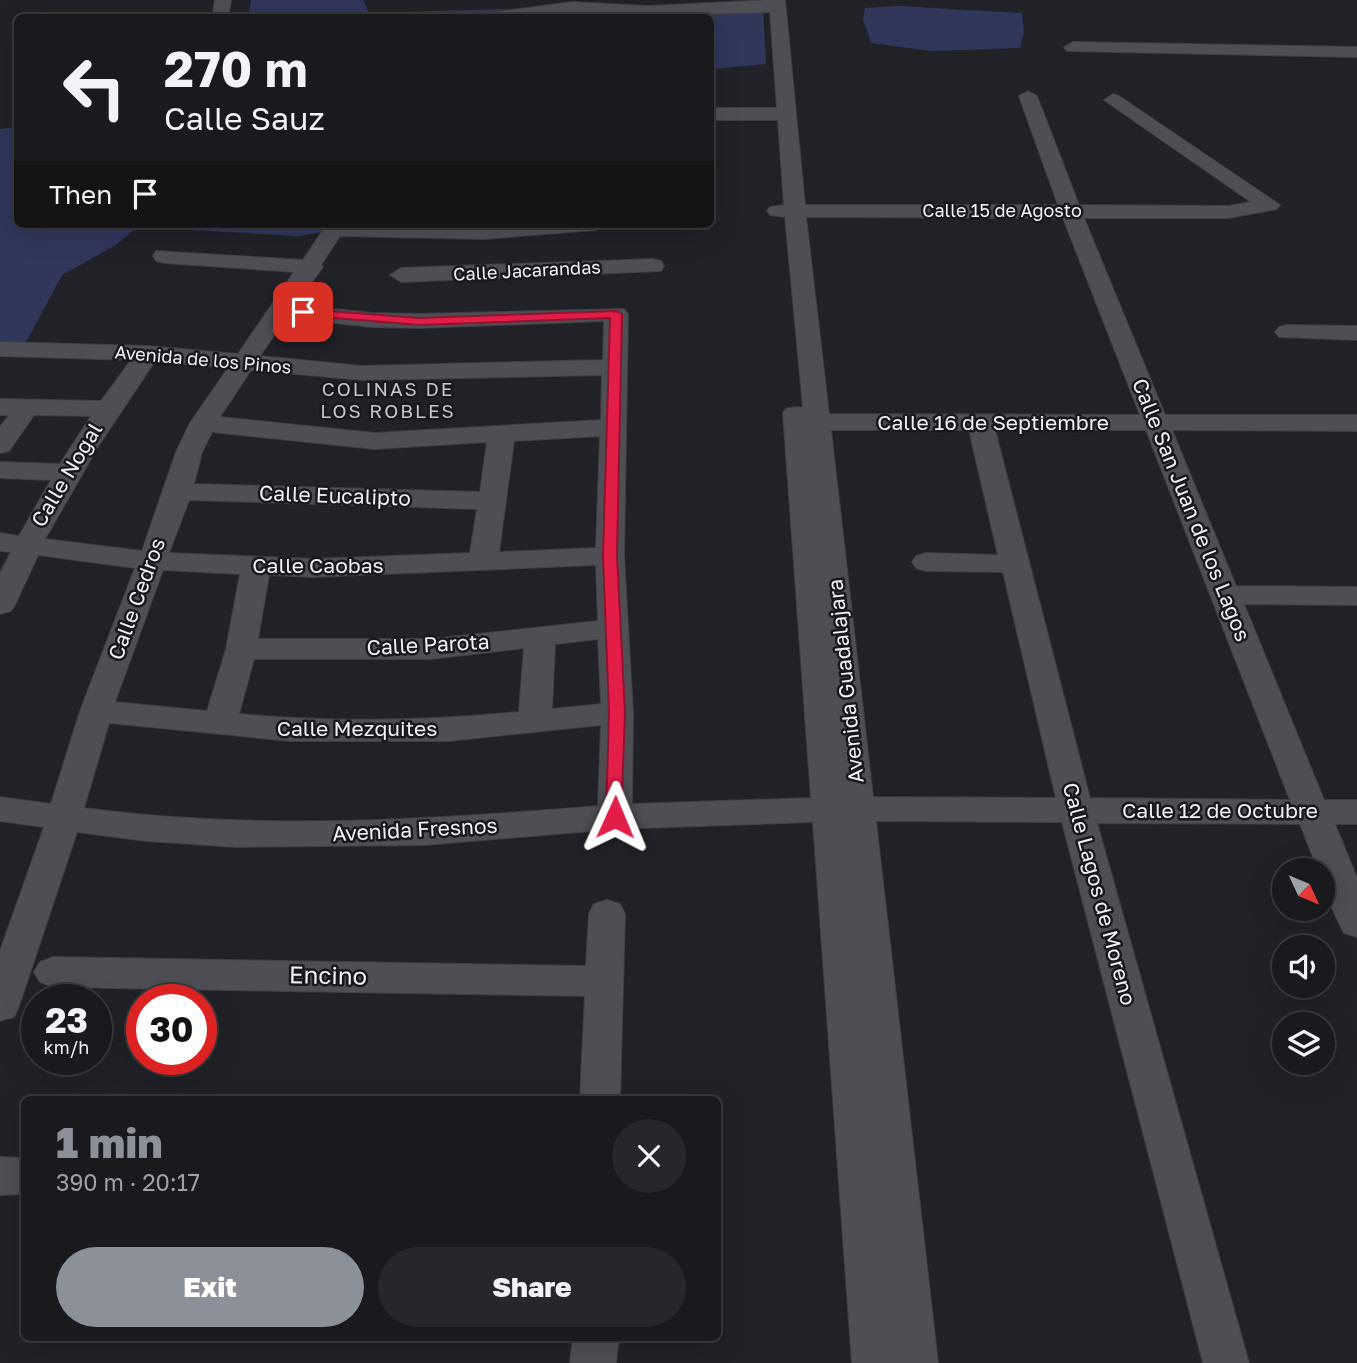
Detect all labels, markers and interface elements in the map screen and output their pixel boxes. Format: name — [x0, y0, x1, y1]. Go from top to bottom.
text: 270 m — [164, 39, 308, 98]
icon: left — [49, 42, 140, 133]
text: Calle Sauz — [164, 99, 325, 137]
icon: arrive — [126, 175, 164, 213]
text: Then — [49, 179, 112, 210]
street label: Calle 15 de Agosto — [922, 199, 1082, 221]
street label: Calle Jacarandas — [453, 255, 601, 285]
pin — [273, 282, 333, 342]
icon: arrive — [284, 293, 322, 331]
street label: Avenida de los Pinos — [114, 340, 292, 378]
street label: Calle San Juan de los Lagos — [1127, 374, 1257, 645]
district label: COLINAS DE LOS ROBLES — [320, 377, 456, 422]
street label: Calle 16 de Septiembre — [877, 409, 1109, 435]
street label: Calle Nogal — [25, 418, 107, 531]
street label: Calle Eucalipto — [259, 479, 411, 511]
street label: Calle Cedros — [102, 534, 170, 663]
street label: Calle Caobas — [252, 552, 384, 578]
street label: Avenida Guadalajara — [821, 578, 869, 784]
street label: Calle Parota — [366, 628, 490, 660]
street label: Calle Mezquites — [277, 715, 437, 741]
position arrow — [578, 780, 652, 854]
street label: Calle Lagos de Moreno — [1058, 780, 1142, 1008]
street label: Calle 12 de Octubre — [1122, 797, 1318, 823]
street label: Avenida Fresnos — [332, 812, 498, 846]
north arrow — [1272, 858, 1335, 920]
map controls — [1272, 858, 1335, 1075]
button: sound — [1272, 935, 1335, 998]
street label: Encino — [289, 959, 367, 990]
speed limit sign: 30 — [126, 984, 217, 1075]
text: 23 — [45, 999, 88, 1041]
button: layers — [1272, 1012, 1335, 1075]
text: km/h — [44, 1036, 89, 1058]
text: 1 min — [56, 1117, 163, 1167]
button: close — [612, 1119, 686, 1193]
text: 390 m · 20:17 — [56, 1168, 200, 1196]
button: Exit — [56, 1247, 364, 1327]
button: Share — [378, 1247, 686, 1327]

